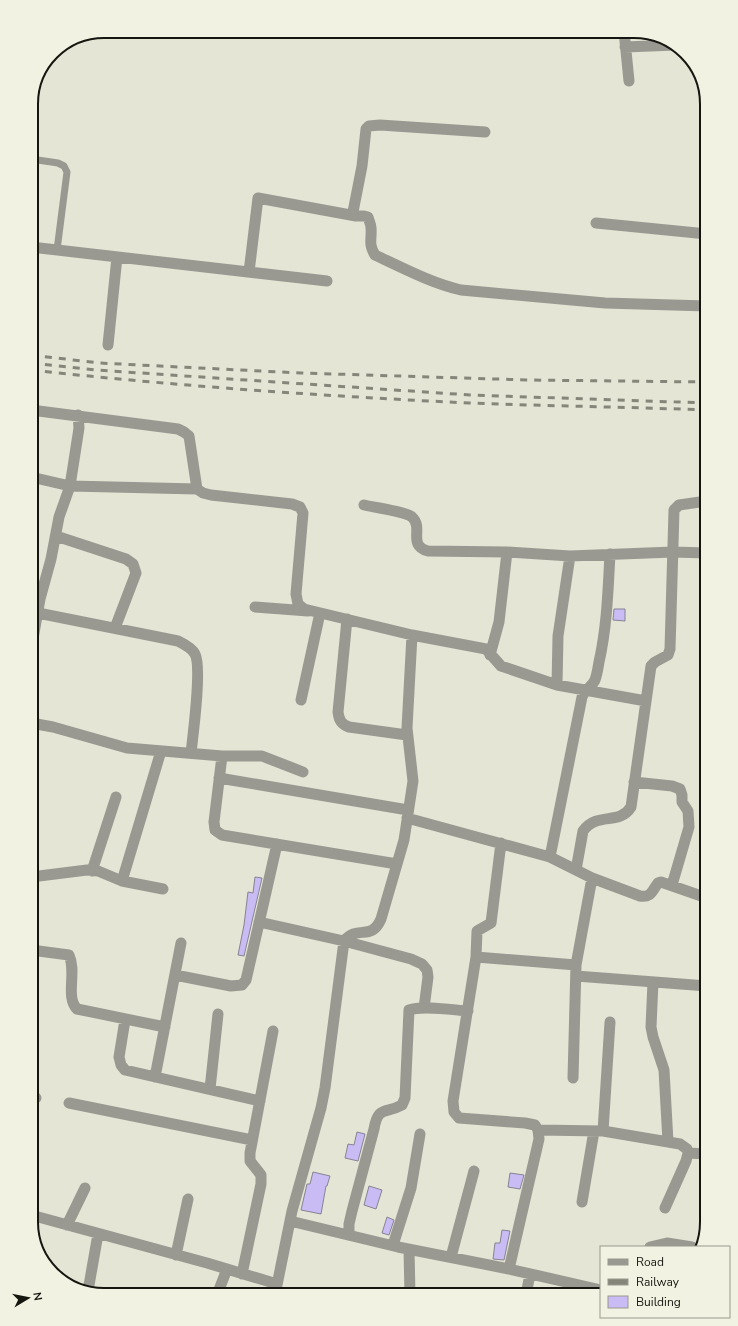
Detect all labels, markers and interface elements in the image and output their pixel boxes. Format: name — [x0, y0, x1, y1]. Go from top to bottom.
legend — [600, 1246, 730, 1318]
text: Road — [636, 1254, 664, 1270]
text: Railway — [636, 1274, 680, 1290]
north arrow — [8, 1278, 48, 1318]
text: N — [29, 1291, 45, 1302]
text: Building — [636, 1294, 681, 1310]

